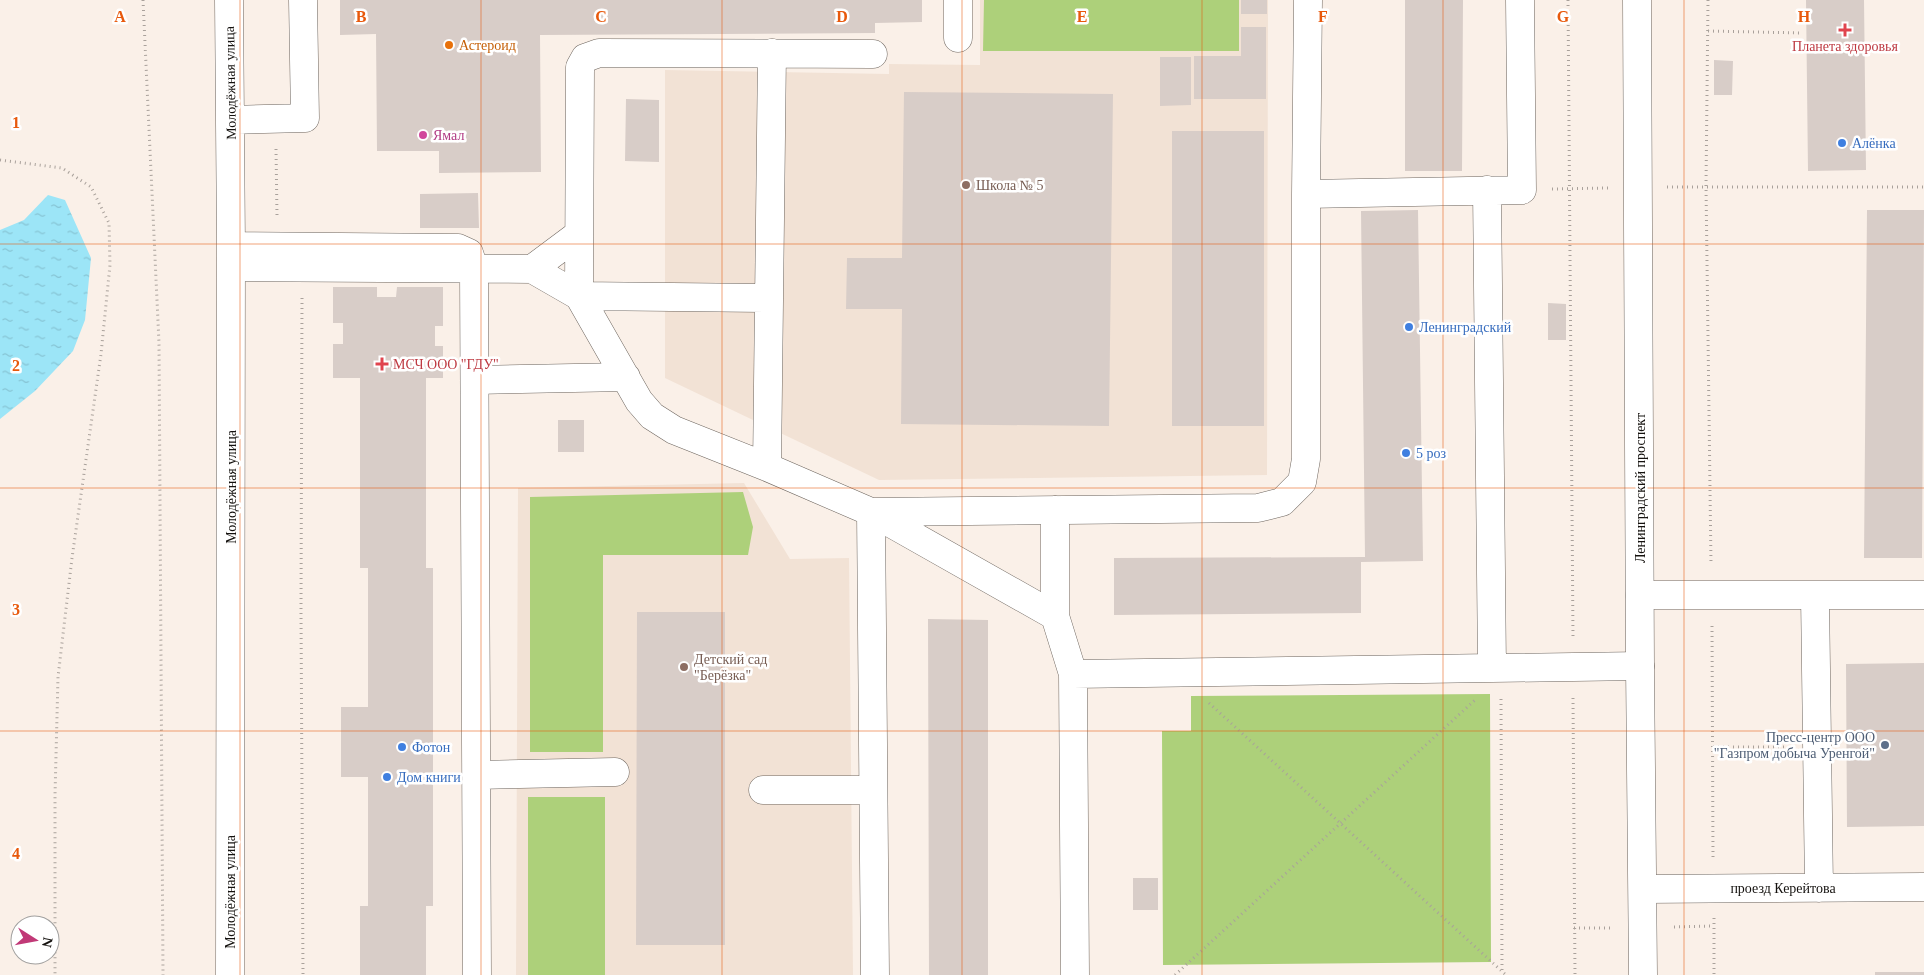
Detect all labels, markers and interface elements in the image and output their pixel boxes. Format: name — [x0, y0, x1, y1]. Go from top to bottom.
text: A — [114, 8, 126, 25]
text: B — [356, 8, 367, 25]
text: C — [595, 8, 607, 25]
text: D — [836, 8, 848, 25]
text: E — [1077, 8, 1087, 25]
text: F — [1318, 8, 1328, 25]
text: G — [1557, 8, 1570, 25]
text: H — [1798, 8, 1811, 25]
marker: Планета здоровья — [1839, 24, 1851, 36]
street label: Молодёжная улица — [222, 25, 239, 140]
place label: Астероид — [459, 38, 516, 53]
marker: Астероид — [443, 39, 455, 51]
place label: Планета здоровья — [1792, 39, 1898, 54]
text: 1 — [12, 114, 20, 131]
place label: Ямал — [433, 128, 464, 143]
marker: Ямал — [417, 129, 429, 141]
place label: Алёнка — [1852, 136, 1896, 151]
marker: Алёнка — [1836, 137, 1848, 149]
place label: Школа № 5 — [976, 178, 1044, 193]
marker: Школа № 5 — [960, 179, 972, 191]
place label: Ленинградский — [1419, 320, 1512, 335]
marker: Ленинградский — [1403, 321, 1415, 333]
text: 2 — [12, 357, 20, 374]
marker: МСЧ ООО "ГДУ" — [375, 357, 389, 371]
place label: МСЧ ООО "ГДУ" — [393, 357, 499, 372]
street label: Ленинградский проспект — [1633, 413, 1648, 563]
street label: Молодёжная улица — [224, 429, 239, 544]
place label: 5 роз — [1416, 446, 1447, 461]
marker: 5 роз — [1400, 447, 1412, 459]
text: 3 — [12, 601, 20, 618]
place label: Детский сад "Берёзка" — [694, 652, 767, 683]
marker: Детский сад "Берёзка" — [678, 661, 690, 673]
place label: Пресс-центр ООО "Газпром добыча Уренгой" — [1714, 730, 1875, 761]
marker: Пресс-центр ООО "Газпром добыча Уренгой" — [1879, 739, 1891, 751]
place label: Фотон — [412, 740, 451, 755]
marker: Фотон — [396, 741, 408, 753]
place label: Дом книги — [397, 770, 461, 785]
marker: Дом книги — [381, 771, 393, 783]
street label: Молодёжная улица — [223, 834, 238, 949]
text: 4 — [12, 845, 20, 862]
street label: проезд Керейтова — [1730, 881, 1836, 896]
north arrow — [10, 915, 60, 965]
text: N — [39, 936, 56, 949]

